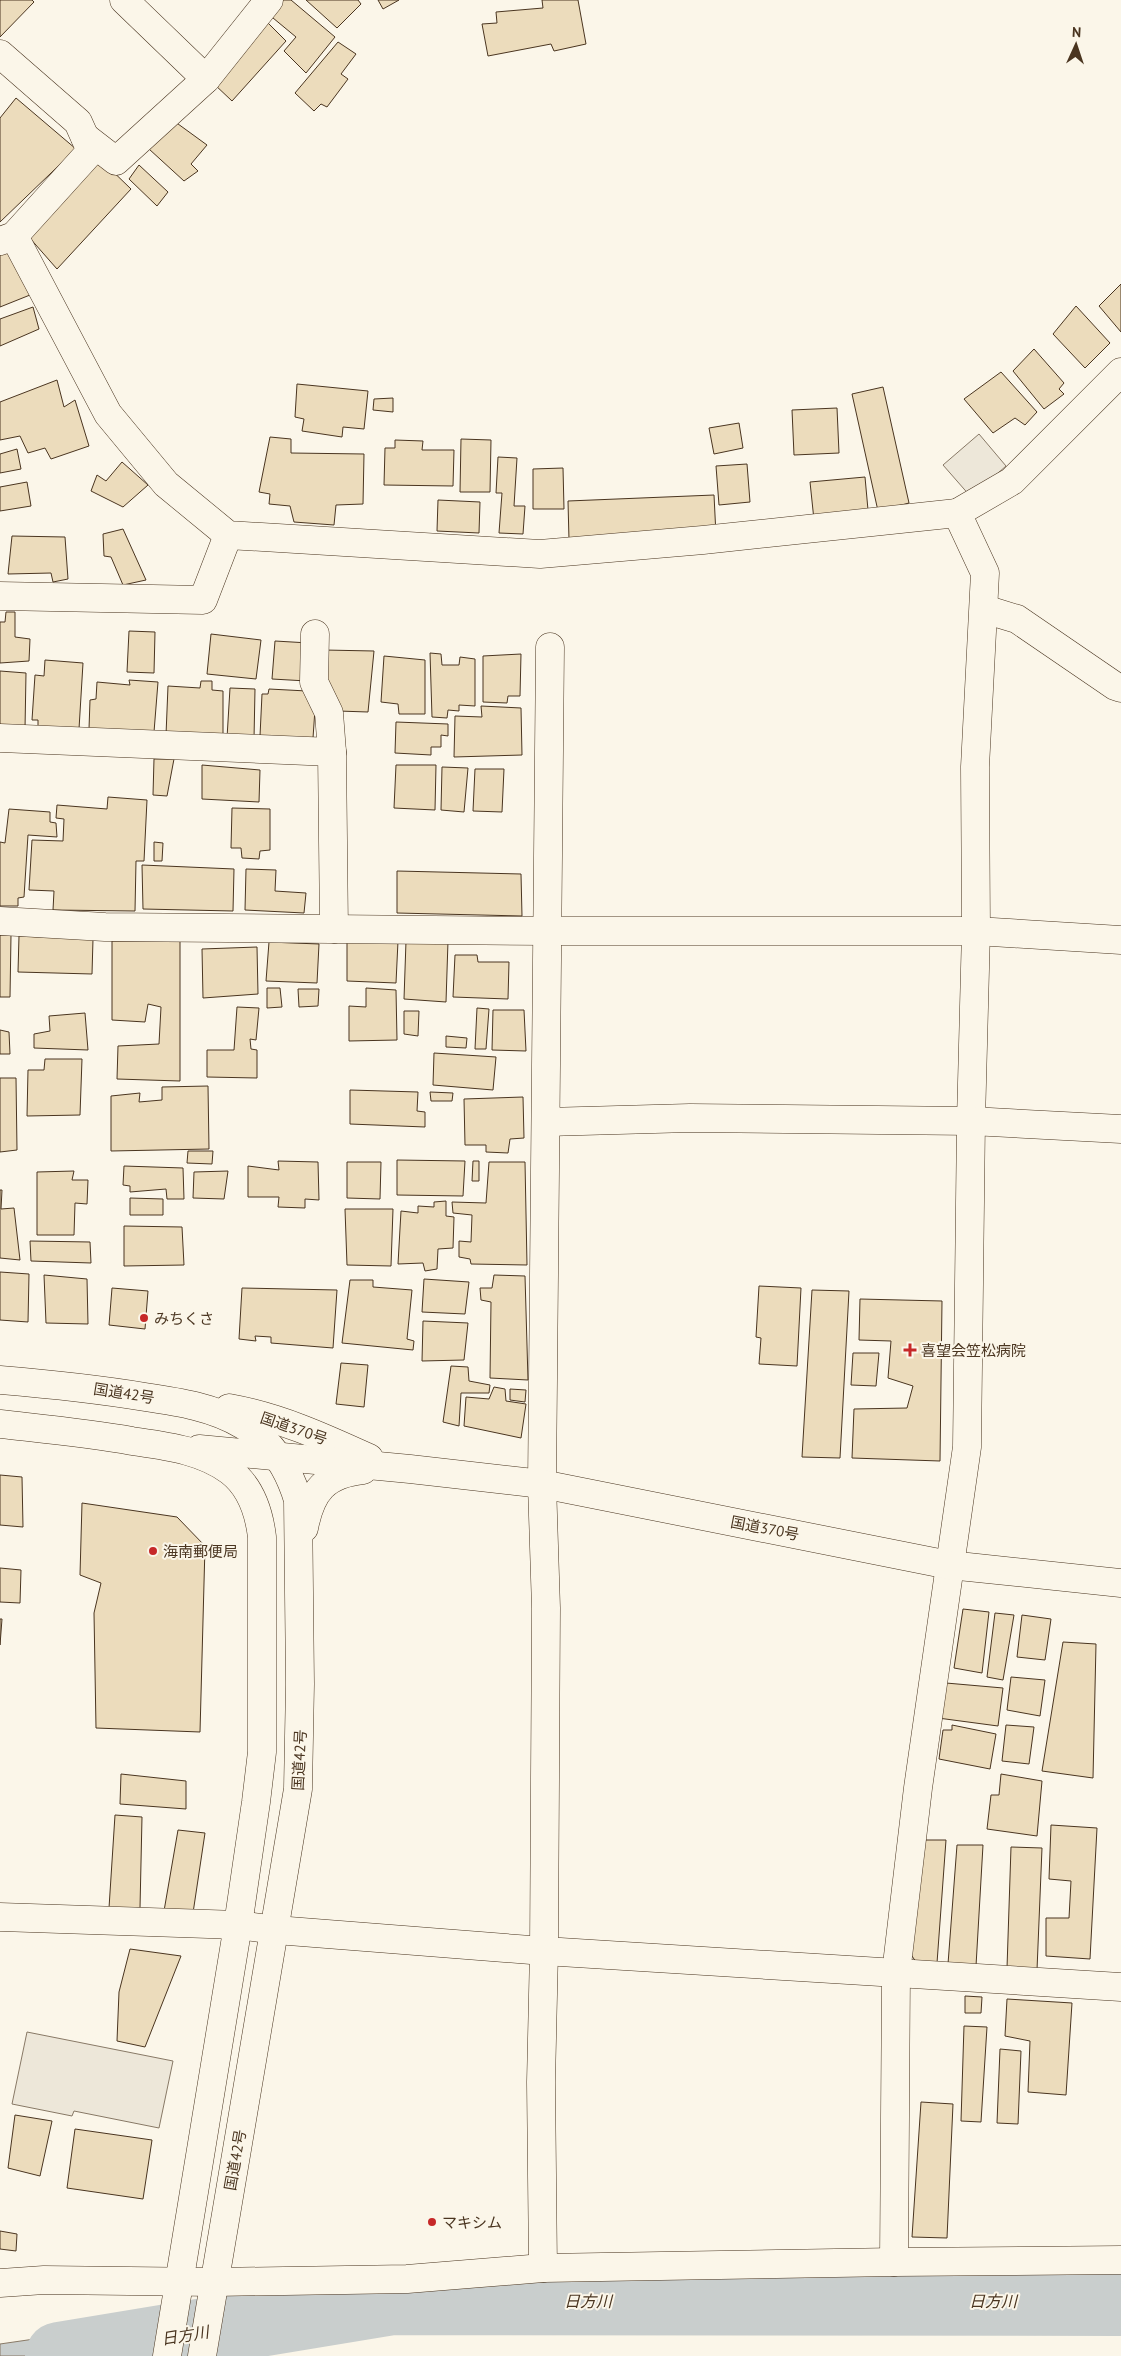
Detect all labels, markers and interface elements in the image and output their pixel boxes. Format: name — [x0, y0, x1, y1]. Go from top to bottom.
north arrow — [1051, 20, 1101, 70]
text: N — [1072, 23, 1082, 41]
place label: みちくさ — [154, 1309, 214, 1328]
marker: みちくさ — [138, 1312, 150, 1324]
place label: 喜望会笠松病院 — [921, 1341, 1026, 1360]
marker: 喜望会笠松病院 — [903, 1343, 917, 1357]
street label: 国道42号 — [92, 1379, 156, 1407]
street label: 国道370号 — [258, 1408, 330, 1448]
street label: 国道370号 — [729, 1512, 801, 1544]
place label: 海南郵便局 — [163, 1542, 238, 1561]
marker: 海南郵便局 — [147, 1545, 159, 1557]
street label: 国道42号 — [288, 1729, 310, 1791]
street label: 国道42号 — [220, 2128, 250, 2192]
place label: マキシム — [442, 2213, 502, 2232]
marker: マキシム — [426, 2216, 438, 2228]
water label: 日方川 — [564, 2291, 614, 2311]
water label: 日方川 — [969, 2291, 1019, 2311]
water label: 日方川 — [160, 2321, 212, 2349]

